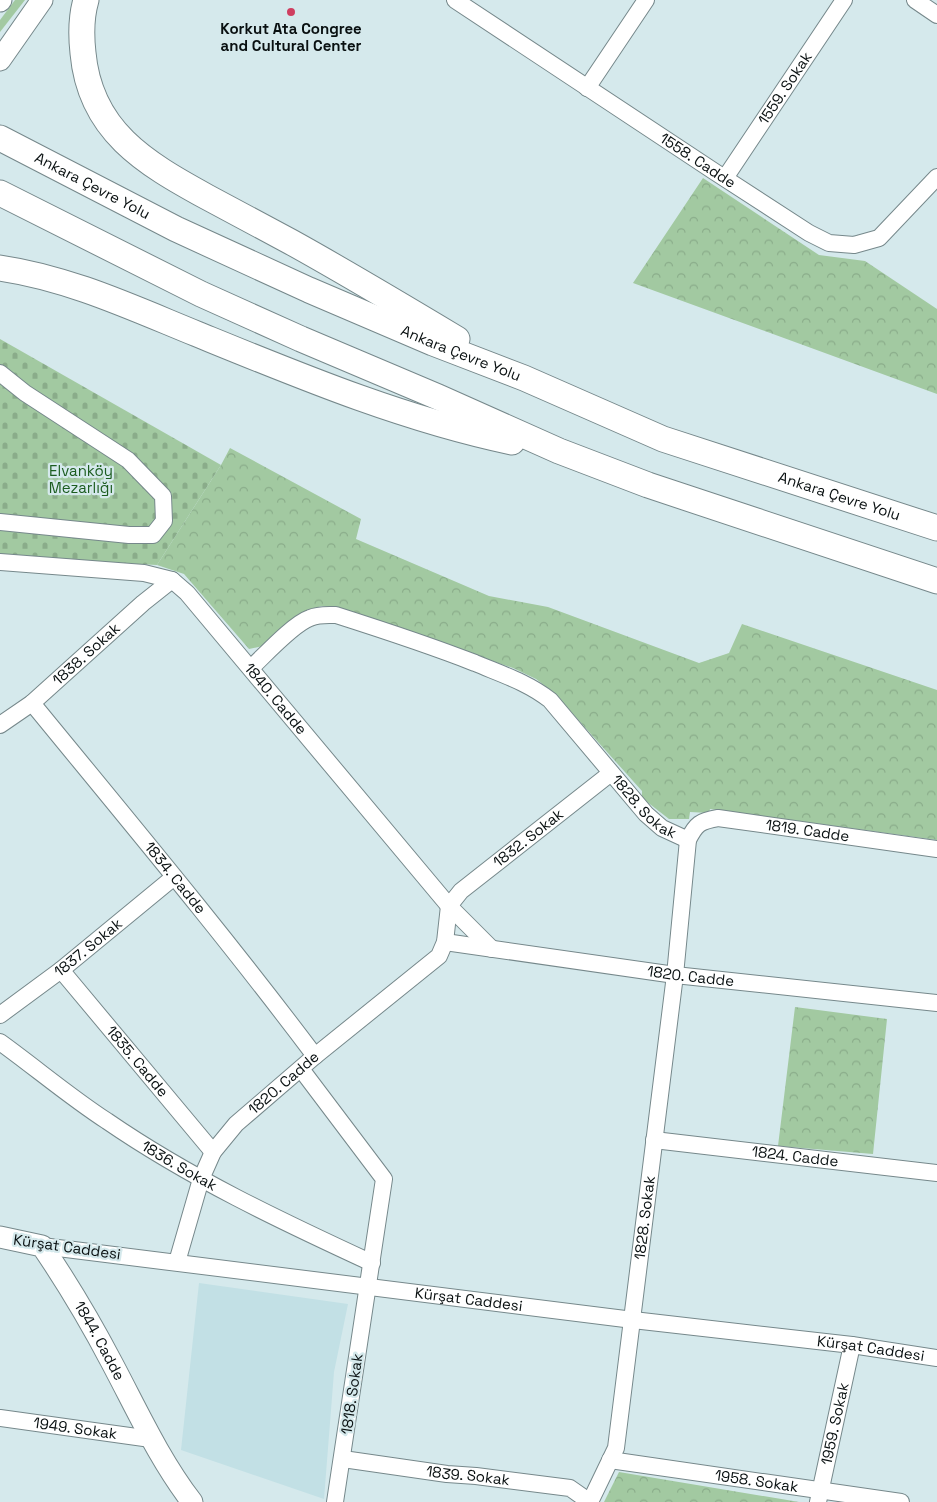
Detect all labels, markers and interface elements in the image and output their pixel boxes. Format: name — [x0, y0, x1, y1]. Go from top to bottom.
marker: Korkut Ata Congree and Cultural Center — [285, 6, 297, 18]
place label: Korkut Ata Congree and Cultural Center — [220, 19, 362, 55]
street label: 1559. Sokak — [753, 48, 816, 128]
street label: 1558. Cadde — [656, 128, 740, 192]
street label: Ankara Çevre Yolu — [32, 148, 154, 223]
street label: Ankara Çevre Yolu — [398, 320, 524, 385]
park label: Elvanköy Mezarlığı — [49, 461, 113, 497]
street label: Ankara Çevre Yolu — [776, 467, 903, 525]
street label: 1838. Sokak — [48, 618, 124, 689]
street label: 1840. Cadde — [240, 659, 311, 738]
street label: 1828. Sokak — [608, 771, 680, 842]
street label: 1832. Sokak — [489, 804, 567, 871]
street label: 1819. Cadde — [764, 815, 851, 845]
street label: 1834. Cadde — [141, 837, 211, 918]
street label: 1837. Sokak — [50, 914, 126, 981]
street label: 1820. Cadde — [646, 961, 735, 990]
street label: 1835. Cadde — [102, 1021, 173, 1101]
street label: 1820. Cadde — [244, 1047, 323, 1118]
street label: 1836. Sokak — [138, 1136, 220, 1195]
street label: 1824. Cadde — [751, 1141, 840, 1170]
street label: 1828. Sokak — [630, 1175, 659, 1261]
street label: Kürşat Caddesi — [12, 1230, 122, 1263]
street label: Kürşat Caddesi — [414, 1283, 524, 1315]
street label: 1844. Cadde — [70, 1297, 130, 1384]
street label: Kürşat Caddesi — [816, 1331, 926, 1365]
street label: 1818. Sokak — [336, 1352, 367, 1436]
street label: 1959. Sokak — [816, 1381, 853, 1467]
street label: 1949. Sokak — [32, 1413, 118, 1443]
street label: 1839. Sokak — [425, 1461, 511, 1489]
street label: 1958. Sokak — [714, 1465, 800, 1496]

